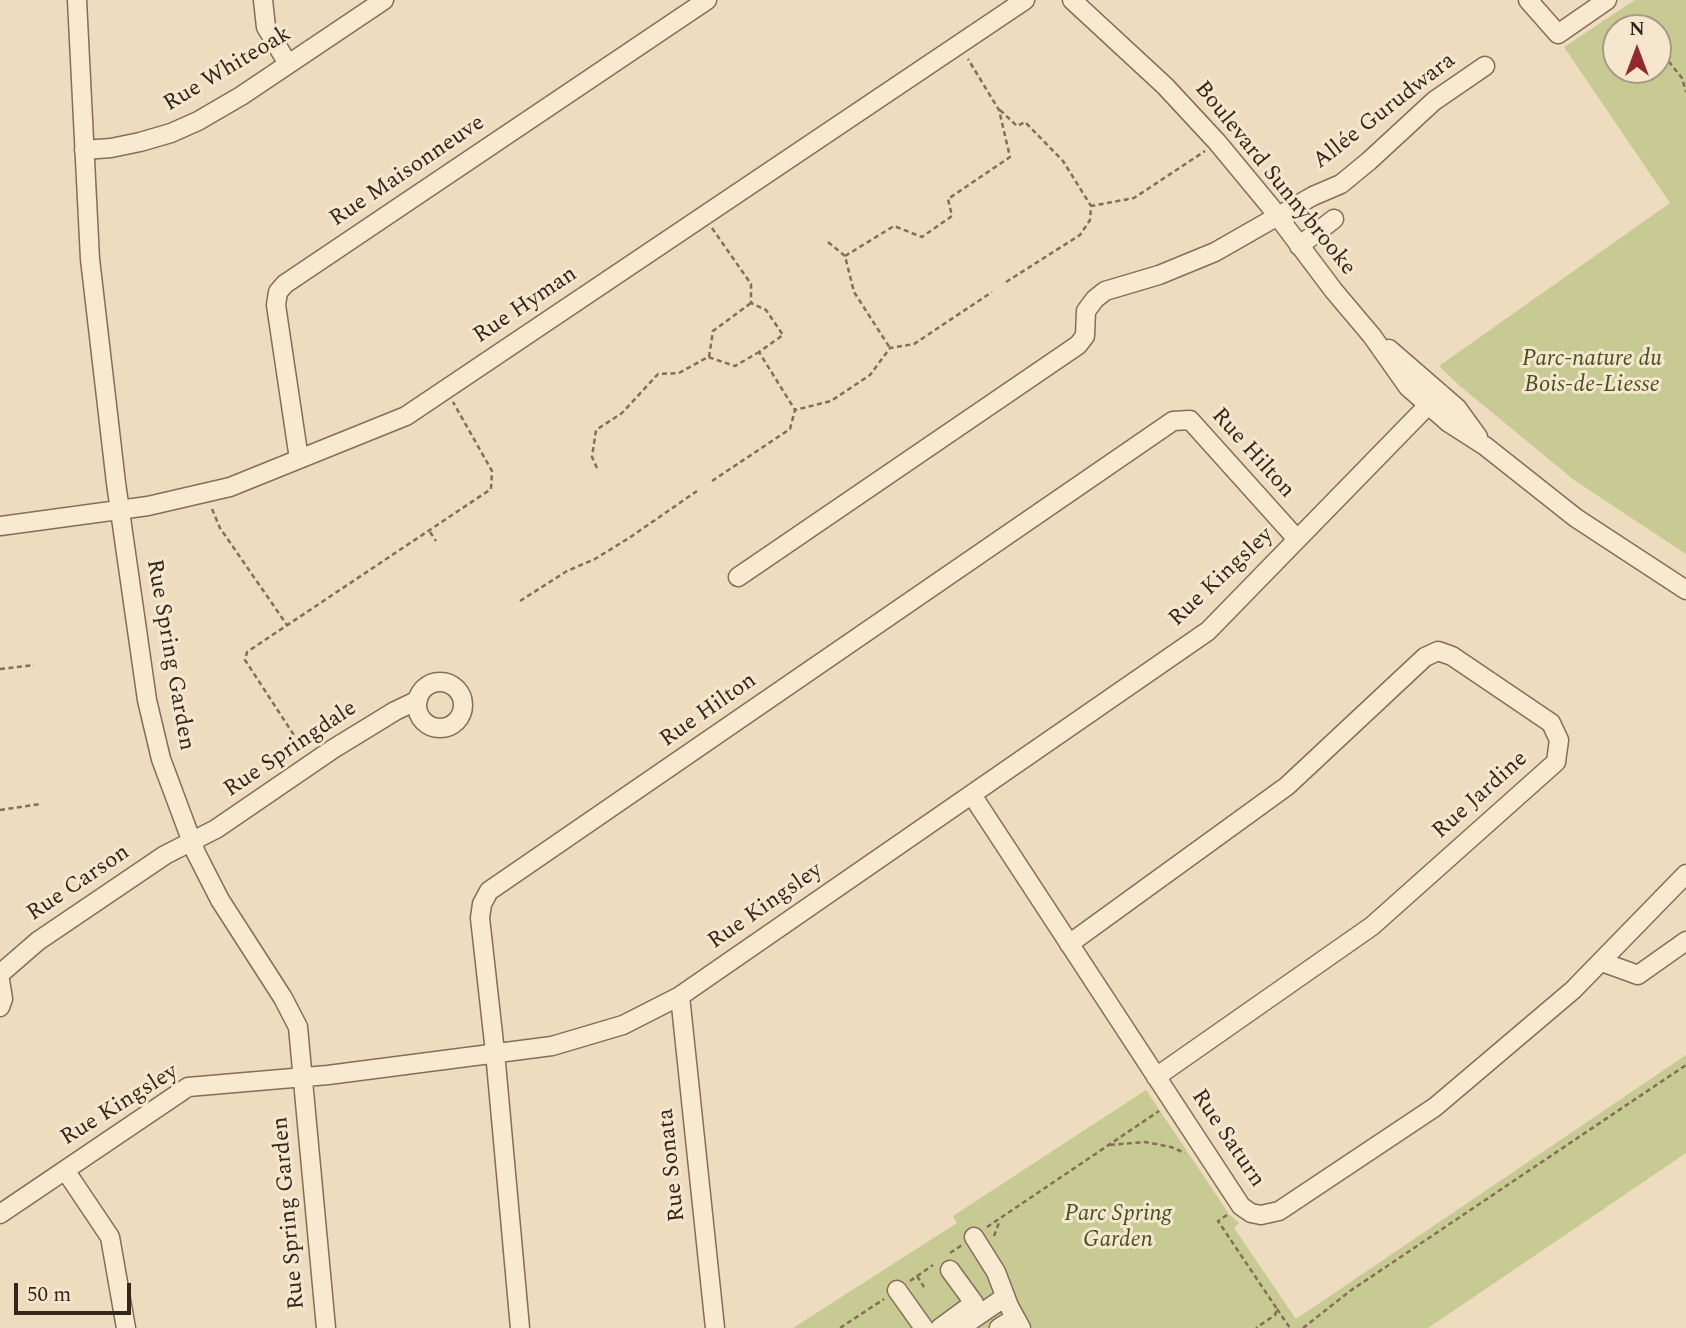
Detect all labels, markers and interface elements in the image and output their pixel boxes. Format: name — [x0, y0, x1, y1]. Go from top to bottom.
north arrow — [1602, 14, 1672, 84]
text: N — [1629, 15, 1645, 44]
street label: Rue Whiteoak — [159, 21, 297, 119]
street label: Allée Gurudwara — [1308, 48, 1462, 176]
street label: Boulevard Sunnybrooke — [1187, 76, 1361, 282]
street label: Rue Maisonneuve — [325, 110, 491, 234]
street label: Rue Hyman — [469, 261, 583, 351]
park label: Parc-nature du Bois-de-Liesse — [1522, 346, 1662, 400]
street label: Rue Hilton — [1204, 403, 1300, 505]
street label: Rue Kingsley — [1164, 523, 1280, 633]
street label: Rue Spring Garden — [139, 557, 199, 753]
street label: Rue Hilton — [655, 668, 763, 754]
street label: Rue Springdale — [219, 695, 363, 805]
street label: Rue Jardine — [1428, 746, 1534, 846]
street label: Rue Carson — [22, 840, 136, 928]
street label: Rue Kingsley — [704, 858, 828, 956]
street label: Rue Kingsley — [56, 1059, 184, 1153]
street label: Rue Saturn — [1184, 1085, 1270, 1193]
street label: Rue Sonata — [653, 1107, 693, 1223]
street label: Rue Spring Garden — [268, 1115, 312, 1311]
park label: Parc Spring Garden — [1064, 1201, 1172, 1255]
scale bar — [18, 1268, 135, 1312]
text: 50 m — [27, 1279, 71, 1311]

